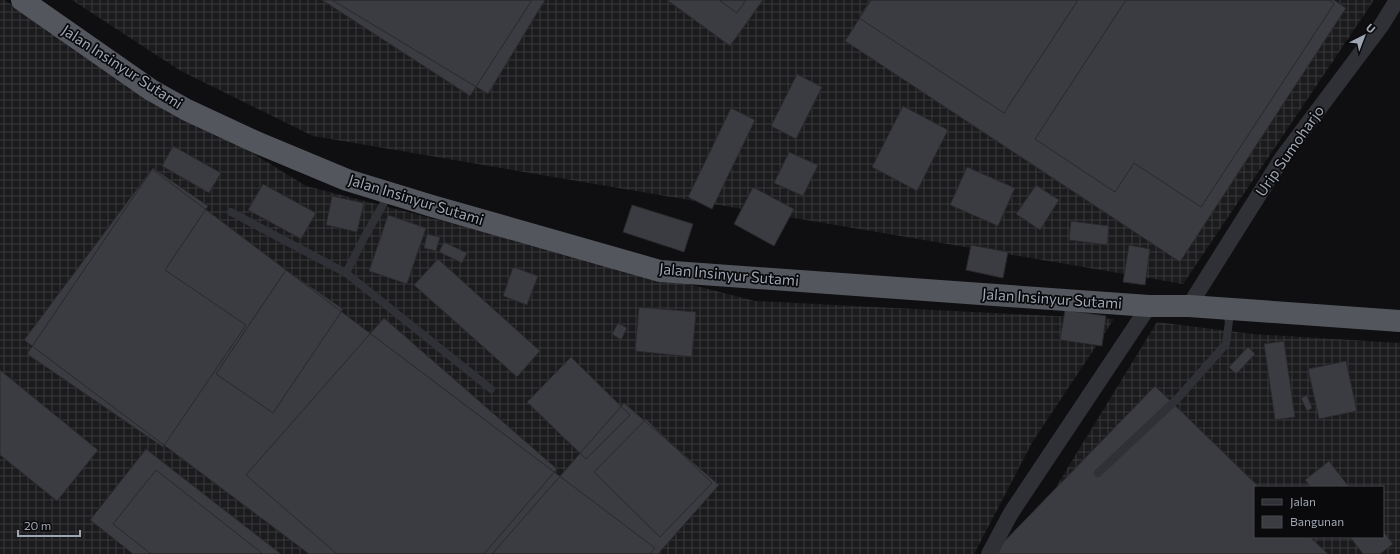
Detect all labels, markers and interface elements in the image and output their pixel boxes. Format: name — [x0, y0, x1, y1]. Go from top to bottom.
north arrow — [1344, 16, 1384, 56]
street label: Jalan Insinyur Sutami — [59, 20, 186, 112]
text: U — [1364, 21, 1378, 36]
street label: Urip Sumoharjo — [1251, 101, 1327, 199]
street label: Jalan Insinyur Sutami — [347, 170, 486, 228]
street label: Jalan Insinyur Sutami — [658, 259, 800, 289]
street label: Jalan Insinyur Sutami — [981, 284, 1123, 312]
legend — [1254, 486, 1384, 538]
text: Jalan — [1290, 494, 1316, 509]
scale bar — [18, 512, 80, 538]
text: Bangunan — [1290, 514, 1344, 528]
text: 20 m — [24, 518, 51, 532]

